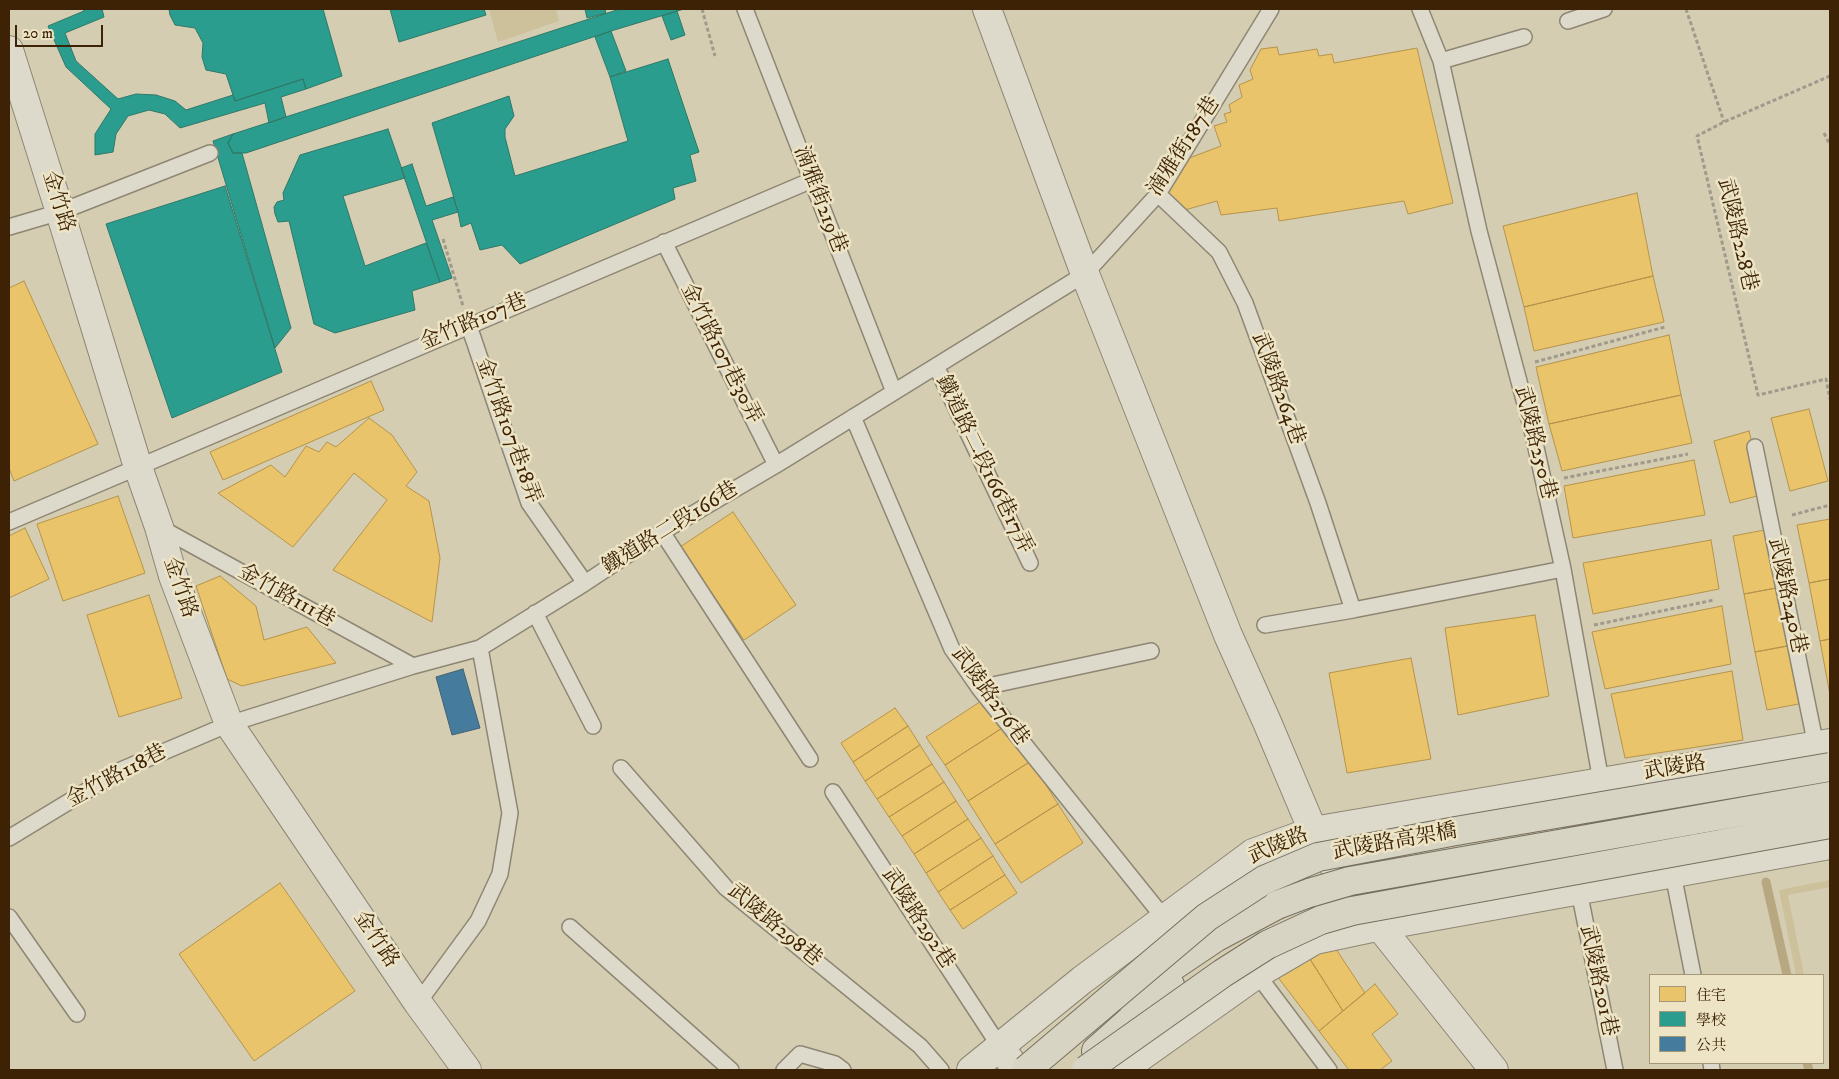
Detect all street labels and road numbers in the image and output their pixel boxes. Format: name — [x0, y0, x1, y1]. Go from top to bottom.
street label: 湳雅街187巷 — [1144, 93, 1226, 201]
street label: 湳雅街219巷 — [787, 143, 851, 257]
street label: 金竹路 — [36, 168, 78, 236]
street label: 武陵路228巷 — [1711, 176, 1761, 294]
street label: 金竹路107巷30弄 — [674, 280, 766, 428]
street label: 金竹路107巷 — [417, 289, 531, 357]
street label: 武陵路264巷 — [1245, 330, 1309, 448]
street label: 金竹路107巷18弄 — [469, 355, 545, 507]
street label: 鐵道路二段166巷17弄 — [929, 372, 1037, 558]
street label: 武陵路250巷 — [1508, 384, 1560, 502]
street label: 鐵道路二段166巷 — [598, 477, 744, 581]
street label: 武陵路240巷 — [1761, 536, 1811, 656]
street label: 金竹路 — [157, 554, 201, 622]
street label: 金竹路111巷 — [233, 560, 339, 634]
street label: 武陵路276巷 — [945, 643, 1033, 751]
street label: 金竹路118巷 — [63, 740, 171, 814]
street label: 武陵路 — [1642, 752, 1708, 786]
street label: 武陵路高架橋 — [1331, 820, 1459, 866]
street label: 武陵路 — [1245, 823, 1313, 871]
street label: 武陵路292巷 — [875, 864, 959, 974]
street label: 武陵路298巷 — [722, 879, 826, 973]
street label: 金竹路 — [347, 907, 403, 973]
street label: 武陵路201巷 — [1573, 923, 1621, 1039]

